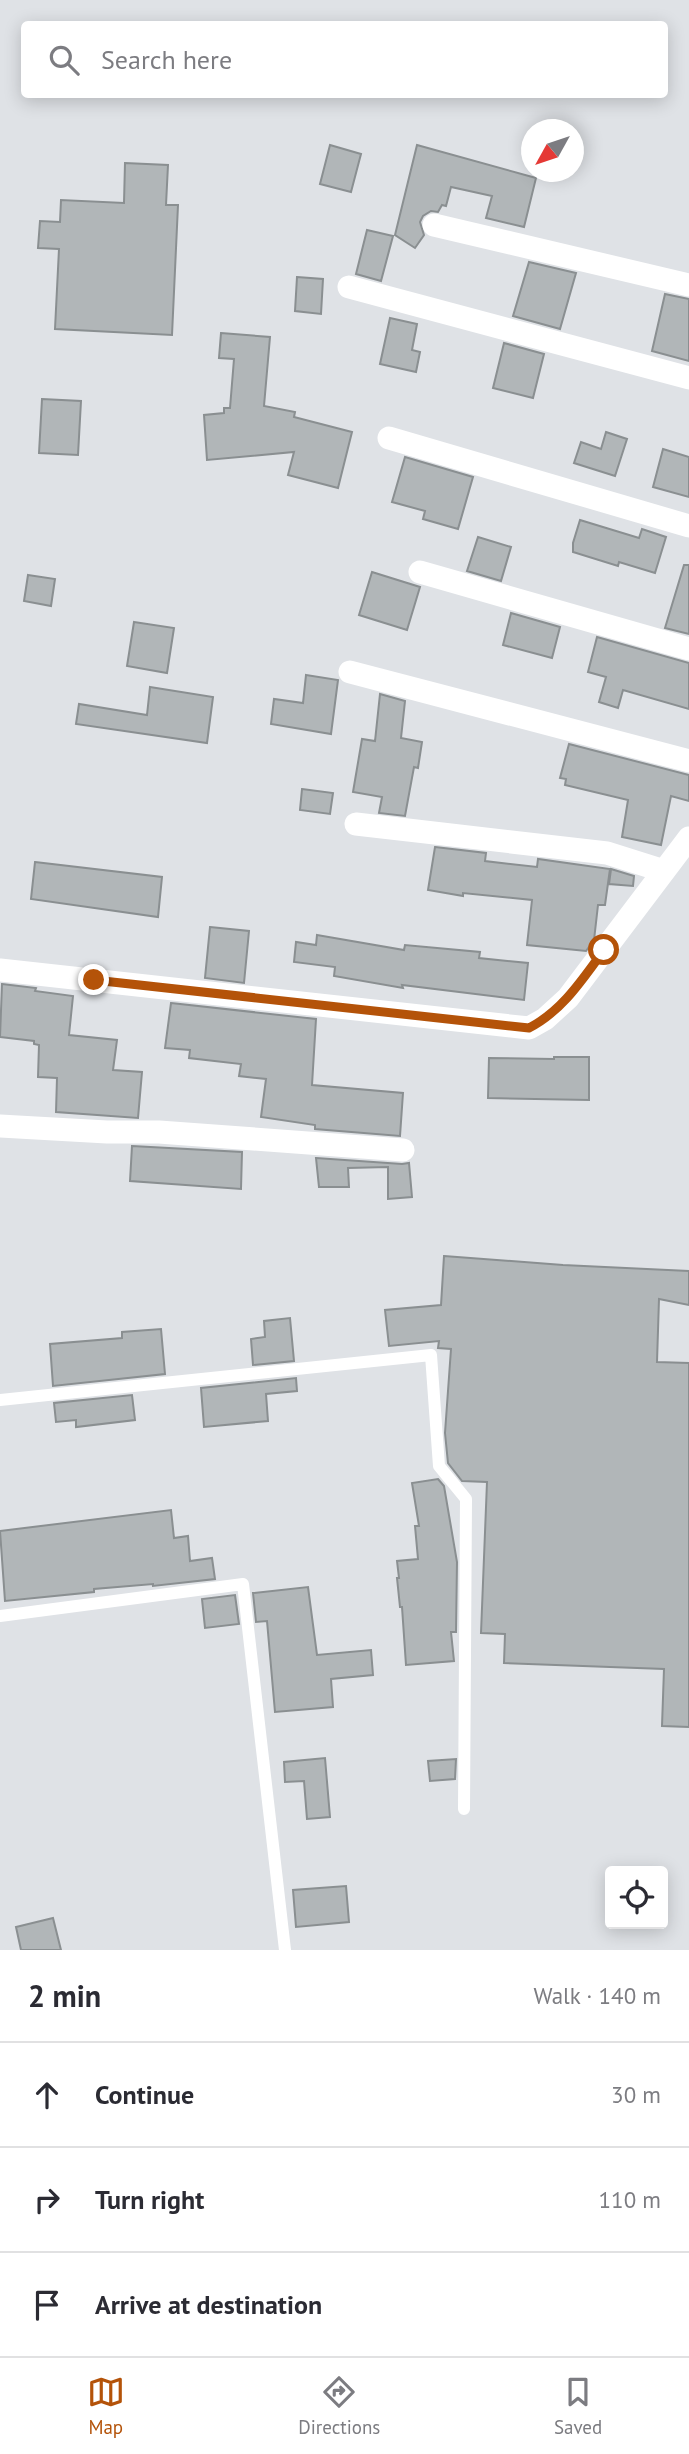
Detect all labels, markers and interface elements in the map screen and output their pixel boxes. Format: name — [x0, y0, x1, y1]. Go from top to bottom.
search box — [21, 21, 668, 98]
icon: search — [45, 41, 83, 79]
text: Search here — [101, 43, 232, 76]
north arrow — [521, 119, 584, 182]
route start — [588, 934, 619, 965]
route end — [78, 964, 109, 995]
map controls — [605, 1866, 668, 1929]
button: locate — [605, 1866, 668, 1929]
text: 2 min — [28, 1976, 101, 2015]
text: Walk · 140 m — [534, 1981, 661, 2010]
icon: ahead — [28, 2076, 66, 2114]
text: Continue — [95, 2078, 194, 2111]
text: 30 m — [611, 2080, 661, 2109]
icon: right — [28, 2181, 66, 2219]
text: Turn right — [95, 2183, 204, 2216]
text: 110 m — [599, 2185, 661, 2214]
icon: arrive — [28, 2286, 66, 2324]
text: Arrive at destination — [95, 2288, 322, 2321]
tab: Map — [87, 2373, 125, 2439]
tab: Directions — [298, 2373, 380, 2439]
tab: Saved — [554, 2373, 602, 2439]

